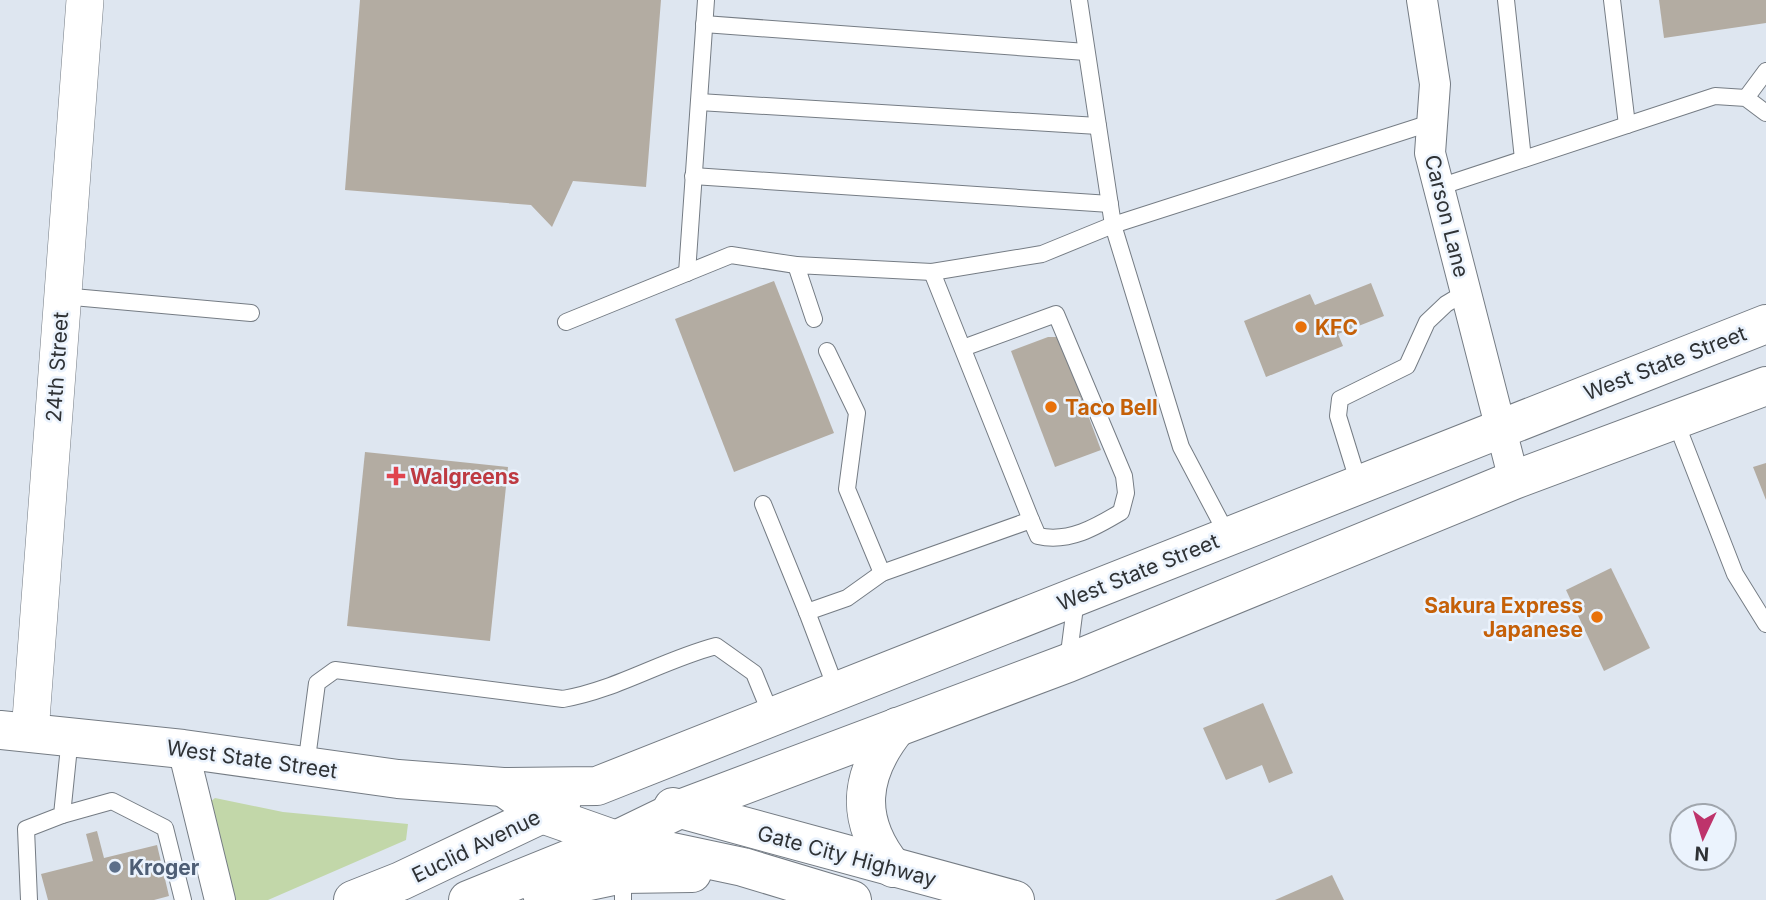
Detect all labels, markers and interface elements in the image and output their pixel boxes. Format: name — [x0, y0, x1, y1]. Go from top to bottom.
street label: Carson Lane — [1420, 152, 1474, 280]
street label: 24th Street — [41, 311, 73, 423]
place label: KFC — [1315, 315, 1358, 340]
marker: KFC — [1293, 319, 1309, 335]
street label: West State Street — [1580, 320, 1750, 405]
place label: Taco Bell — [1065, 395, 1158, 420]
marker: Taco Bell — [1043, 399, 1059, 415]
place label: Walgreens — [410, 464, 520, 489]
marker: Walgreens — [388, 468, 404, 484]
street label: West State Street — [1054, 528, 1223, 616]
place label: Sakura Express Japanese — [1424, 593, 1583, 642]
marker: Sakura Express Japanese — [1589, 609, 1605, 625]
street label: West State Street — [165, 735, 339, 783]
north arrow — [1668, 802, 1738, 872]
street label: Euclid Avenue — [408, 804, 544, 888]
street label: Gate City Highway — [755, 820, 939, 892]
text: N — [1694, 841, 1710, 865]
place label: Kroger — [129, 855, 200, 880]
marker: Kroger — [107, 859, 123, 875]

